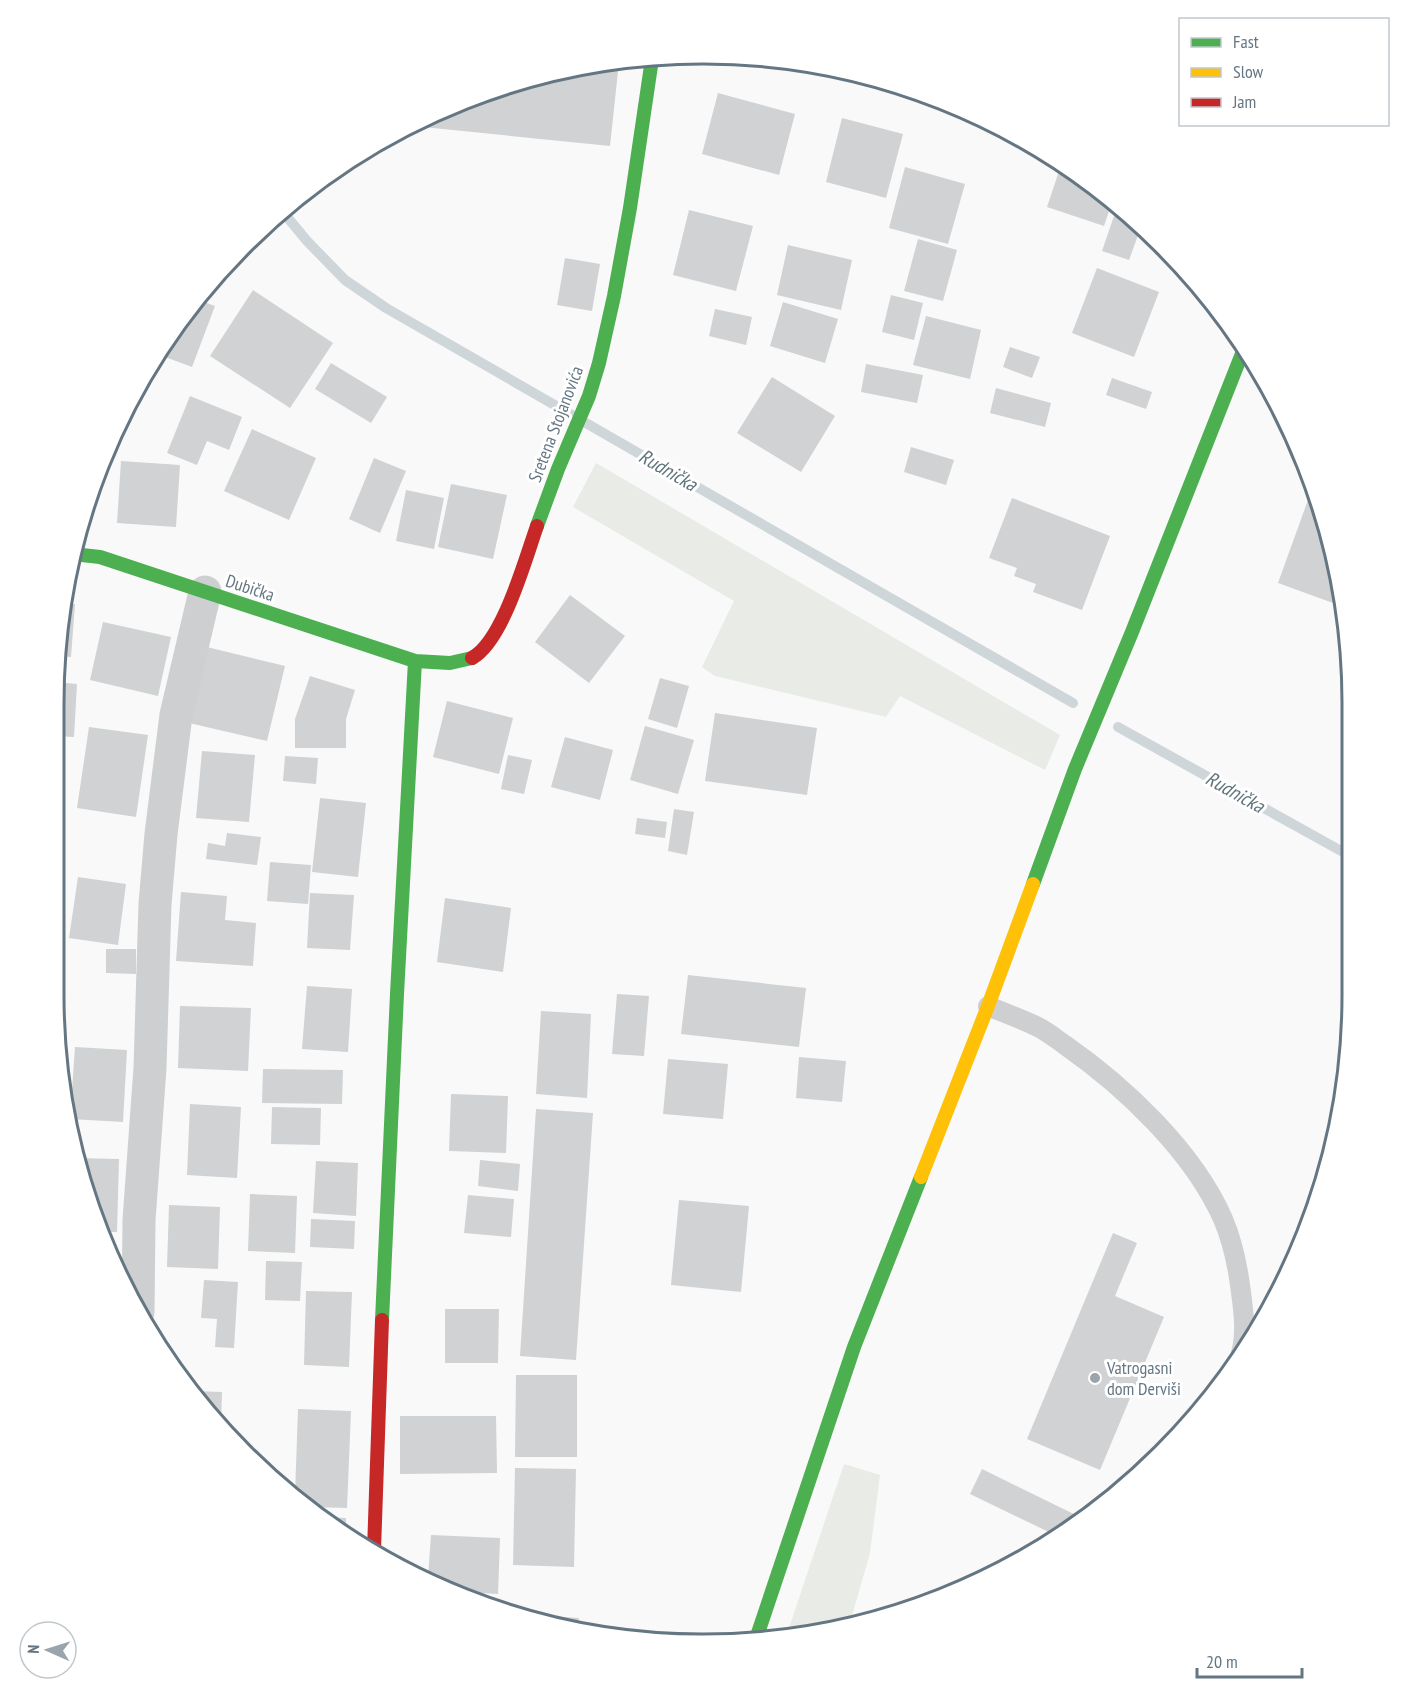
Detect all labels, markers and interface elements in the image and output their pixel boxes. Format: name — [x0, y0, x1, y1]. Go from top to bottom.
legend — [1179, 18, 1389, 126]
text: Fast — [1233, 30, 1259, 53]
text: Slow — [1233, 60, 1264, 83]
text: Jam — [1232, 90, 1256, 113]
street label: Sretena Stojanovića — [523, 362, 588, 485]
water label: Rudnička — [634, 443, 703, 497]
street label: Dubička — [223, 569, 277, 606]
water label: Rudnička — [1201, 765, 1270, 819]
place label: Vatrogasni dom Derviši — [1106, 1356, 1181, 1400]
marker: Vatrogasni dom Derviši — [1088, 1371, 1102, 1385]
north arrow — [18, 1620, 78, 1680]
scale bar — [1197, 1641, 1302, 1679]
text: N — [23, 1644, 43, 1654]
text: 20 m — [1206, 1650, 1238, 1673]

